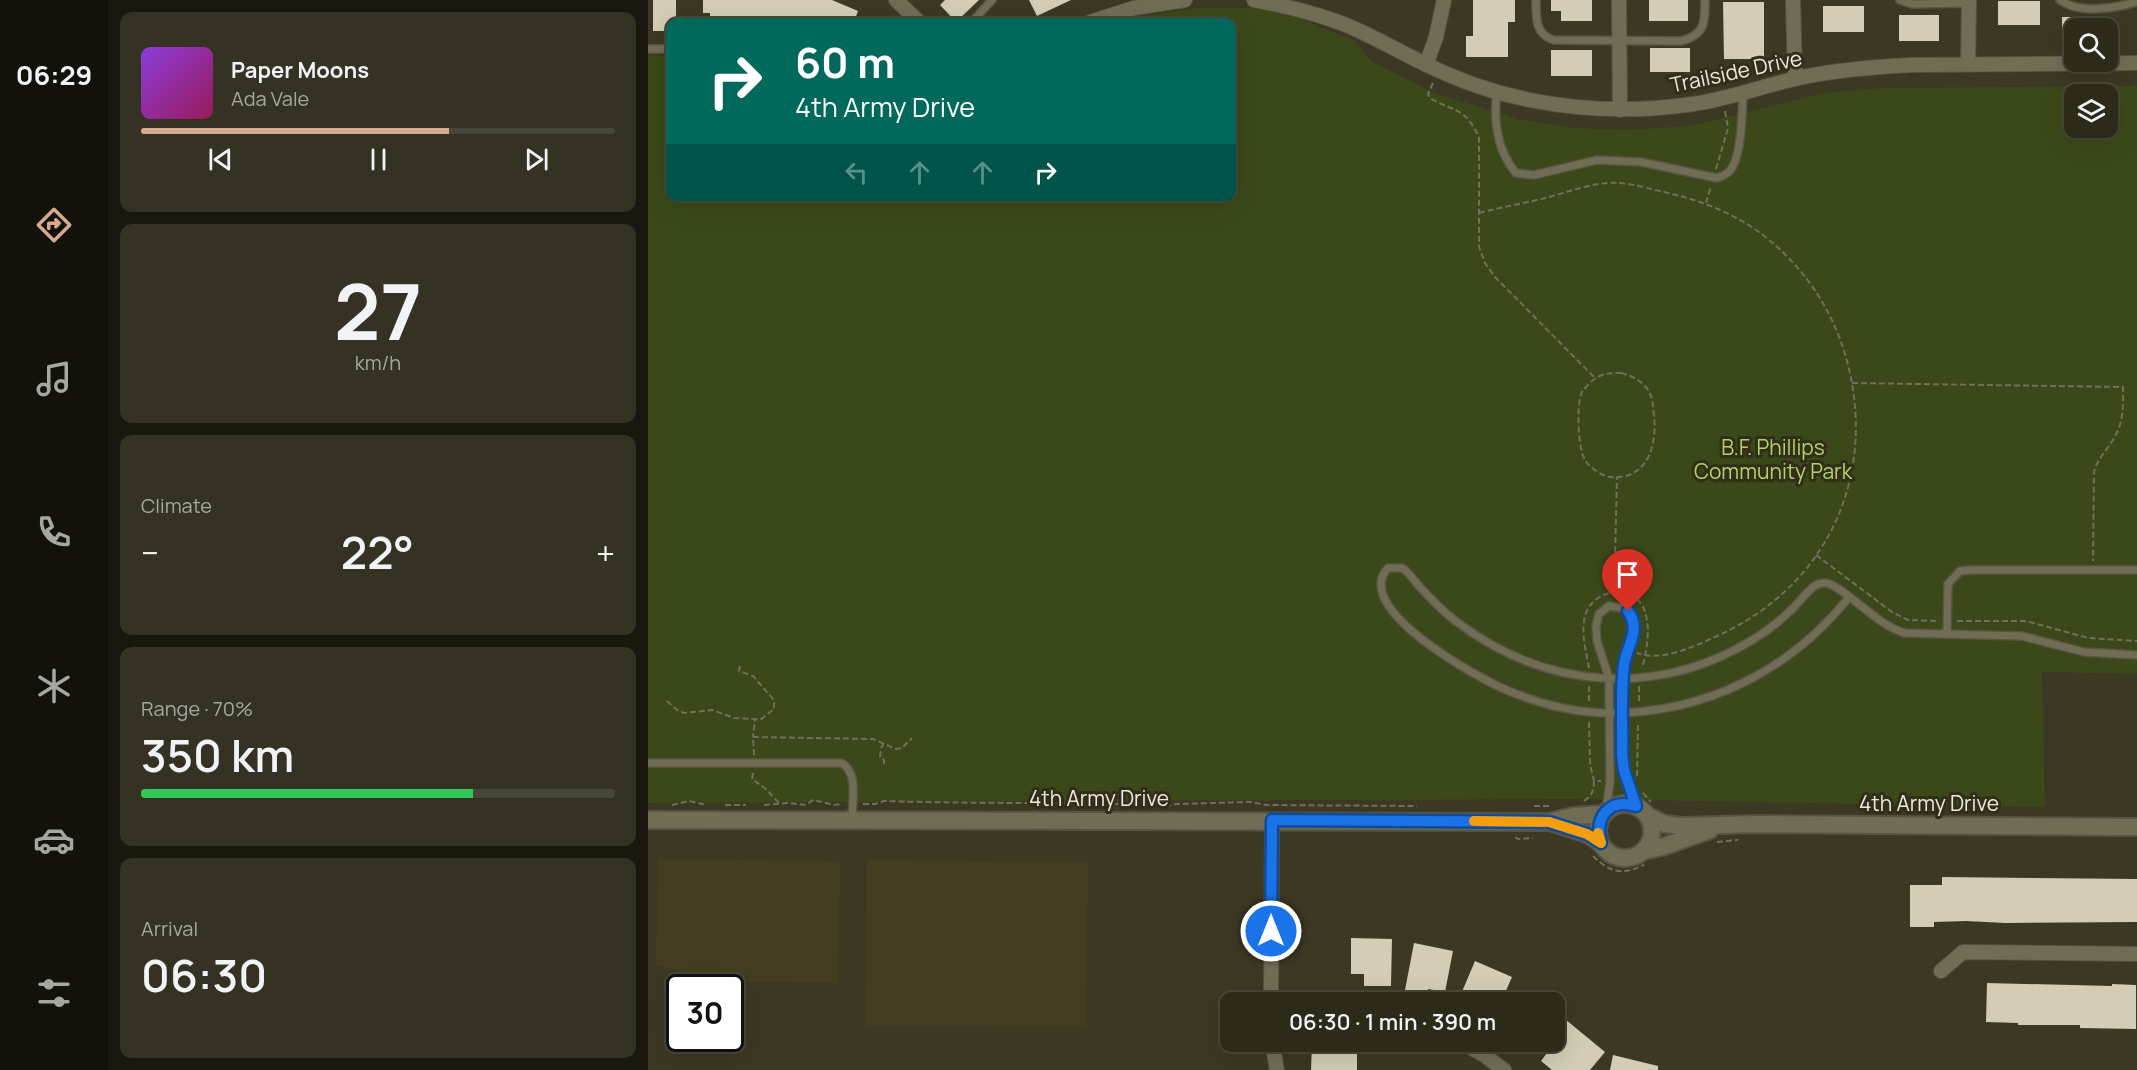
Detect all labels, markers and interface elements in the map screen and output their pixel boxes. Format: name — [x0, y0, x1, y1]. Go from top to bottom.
map controls — [2064, 18, 2118, 138]
button: search — [2064, 18, 2118, 72]
text: 60 m — [795, 33, 895, 91]
icon: right — [696, 42, 774, 120]
street label: Trailside Drive — [1668, 43, 1804, 99]
text: Paper Moons — [231, 55, 369, 85]
text: 06:29 — [16, 56, 92, 93]
button: layers — [2064, 84, 2118, 138]
text: Ada Vale — [231, 85, 309, 112]
text: 4th Army Drive — [795, 88, 975, 125]
icon: previous — [204, 143, 237, 176]
icon: pause — [362, 143, 395, 176]
icon: next — [520, 143, 553, 176]
icon: left — [840, 156, 873, 189]
icon: ahead — [903, 156, 936, 189]
icon: ahead — [966, 156, 999, 189]
icon: right — [1029, 156, 1062, 189]
icon: directions — [33, 204, 75, 246]
text: 27 — [334, 257, 422, 363]
text: km/h — [355, 349, 401, 376]
icon: music — [33, 358, 75, 400]
park label: B.F. Phillips Community Park — [1694, 433, 1853, 485]
text: Climate — [141, 492, 212, 519]
icon: phone — [33, 511, 75, 553]
text: 22° — [341, 521, 414, 583]
text: − — [141, 530, 159, 575]
text: + — [596, 530, 615, 575]
pin — [1602, 549, 1653, 611]
icon: arrive — [1611, 558, 1644, 591]
icon: climate — [33, 665, 75, 707]
text: Range · 70% — [141, 695, 253, 722]
text: 350 km — [141, 724, 294, 786]
street label: 4th Army Drive — [1029, 784, 1169, 812]
street label: 4th Army Drive — [1859, 789, 1999, 817]
icon: car — [33, 819, 75, 861]
position arrow — [1239, 899, 1303, 963]
text: Arrival — [141, 915, 198, 942]
text: 06:30 — [141, 944, 267, 1006]
icon: filters — [33, 972, 75, 1014]
speed limit sign: 30 — [666, 974, 744, 1052]
text: 06:30 · 1 min · 390 m — [1289, 1007, 1496, 1037]

